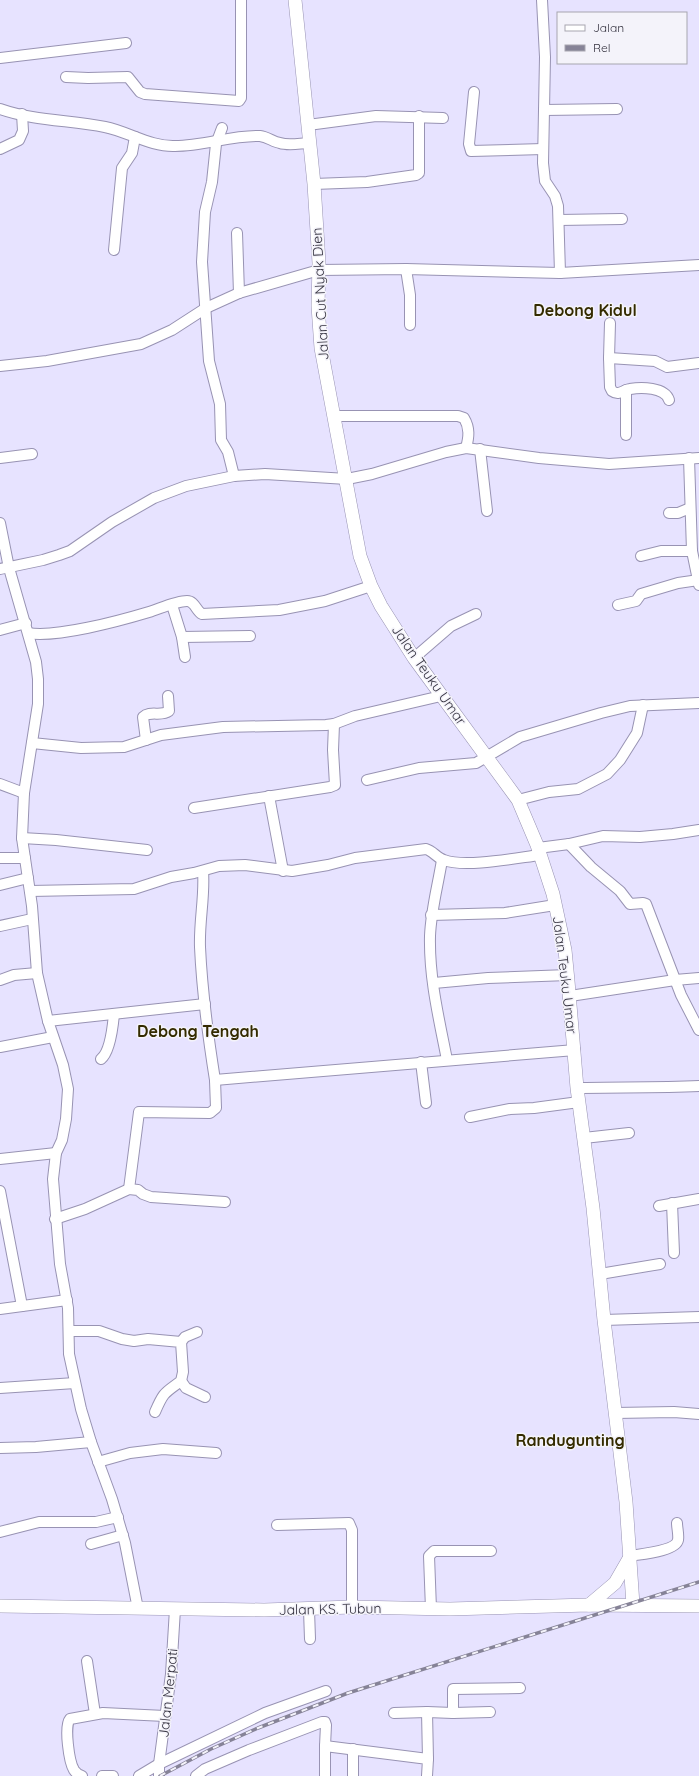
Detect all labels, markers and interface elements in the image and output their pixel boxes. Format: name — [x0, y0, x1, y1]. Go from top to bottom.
legend — [557, 12, 687, 64]
text: Jalan — [593, 20, 624, 35]
text: Rel — [593, 40, 611, 55]
street label: Jalan Cut Nyak Dien — [308, 227, 332, 361]
district label: Debong Kidul — [533, 300, 637, 320]
street label: Jalan Teuku Umar — [388, 621, 471, 729]
street label: Jalan Teuku Umar — [549, 915, 581, 1036]
district label: Debong Tengah — [137, 1021, 259, 1041]
district label: Randugunting — [515, 1430, 625, 1450]
street label: Jalan KS. Tubun — [278, 1599, 382, 1619]
street label: Jalan Merpati — [154, 1647, 182, 1739]

